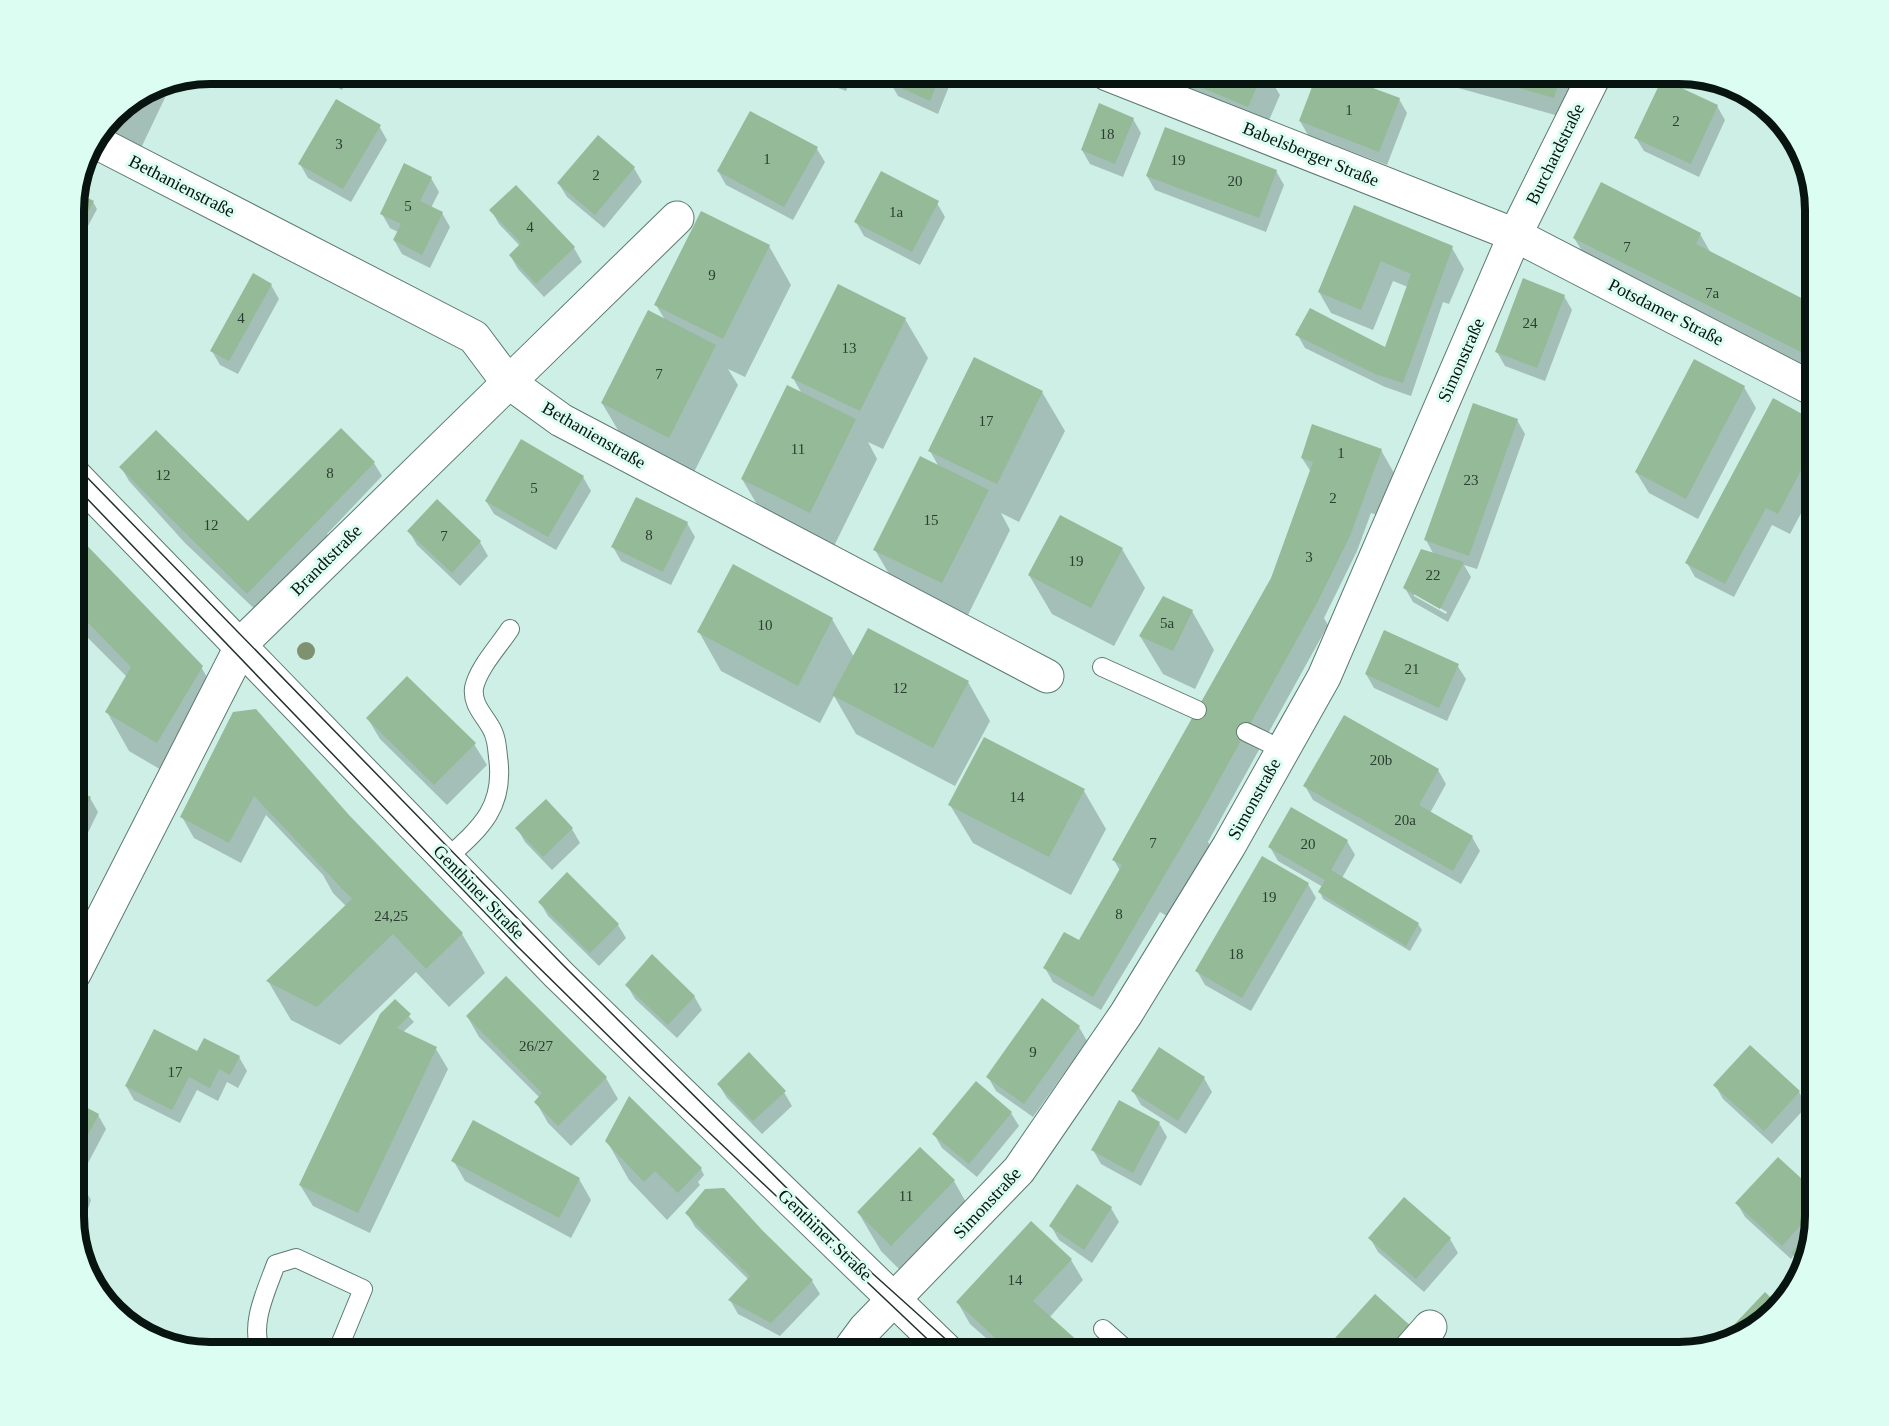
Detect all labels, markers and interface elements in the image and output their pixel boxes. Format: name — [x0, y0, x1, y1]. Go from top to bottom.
street label: Burchardstraße — [1522, 100, 1588, 208]
house number: 1 — [1345, 102, 1353, 118]
house number: 2 — [1672, 113, 1680, 129]
street label: Babelsberger Straße — [1240, 118, 1382, 190]
house number: 18 — [1100, 126, 1115, 142]
house number: 3 — [335, 136, 343, 152]
street label: Bethanienstraße — [126, 151, 238, 221]
house number: 1 — [763, 151, 771, 167]
house number: 19 — [1171, 152, 1186, 168]
house number: 2 — [592, 167, 600, 183]
house number: 20 — [1228, 173, 1243, 189]
house number: 5 — [404, 198, 412, 214]
house number: 1a — [889, 204, 903, 220]
house number: 4 — [526, 219, 534, 235]
house number: 7 — [1623, 239, 1631, 255]
house number: 9 — [708, 267, 716, 283]
street label: Potsdamer Straße — [1605, 274, 1727, 350]
house number: 7a — [1705, 285, 1719, 301]
house number: 4 — [237, 310, 245, 326]
street label: Simonstraße — [1434, 315, 1488, 405]
house number: 24 — [1523, 315, 1538, 331]
house number: 13 — [842, 340, 857, 356]
house number: 7 — [655, 366, 663, 382]
street label: Bethanienstraße — [539, 397, 649, 473]
house number: 17 — [979, 413, 994, 429]
house number: 11 — [791, 441, 805, 457]
house number: 1 — [1337, 445, 1345, 461]
house number: 8 — [326, 465, 334, 481]
house number: 12 — [156, 467, 171, 483]
house number: 23 — [1464, 472, 1479, 488]
house number: 5 — [530, 480, 538, 496]
house number: 2 — [1329, 490, 1337, 506]
house number: 15 — [924, 512, 939, 528]
house number: 12 — [204, 517, 219, 533]
street label: Brandtstraße — [286, 520, 366, 600]
house number: 8 — [645, 527, 653, 543]
house number: 7 — [440, 528, 448, 544]
house number: 3 — [1305, 549, 1313, 565]
house number: 19 — [1069, 553, 1084, 569]
house number: 22 — [1426, 567, 1441, 583]
house number: 5a — [1160, 615, 1174, 631]
house number: 10 — [758, 617, 773, 633]
house number: 21 — [1405, 661, 1420, 677]
house number: 12 — [893, 680, 908, 696]
house number: 20b — [1370, 752, 1392, 768]
street label: Simonstraße — [1223, 755, 1285, 843]
house number: 14 — [1010, 789, 1025, 805]
house number: 20a — [1394, 812, 1416, 828]
house number: 7 — [1149, 835, 1157, 851]
house number: 20 — [1301, 836, 1316, 852]
street label: Genthiner Straße — [429, 841, 529, 943]
house number: 19 — [1262, 889, 1277, 905]
house number: 8 — [1115, 906, 1123, 922]
house number: 24,25 — [374, 908, 408, 924]
house number: 18 — [1229, 946, 1244, 962]
house number: 26/27 — [519, 1038, 554, 1054]
house number: 9 — [1029, 1044, 1037, 1060]
house number: 17 — [168, 1064, 183, 1080]
street label: Simonstraße — [949, 1163, 1025, 1243]
street label: Genthiner Straße — [774, 1185, 876, 1285]
house number: 11 — [899, 1188, 913, 1204]
house number: 14 — [1008, 1272, 1023, 1288]

